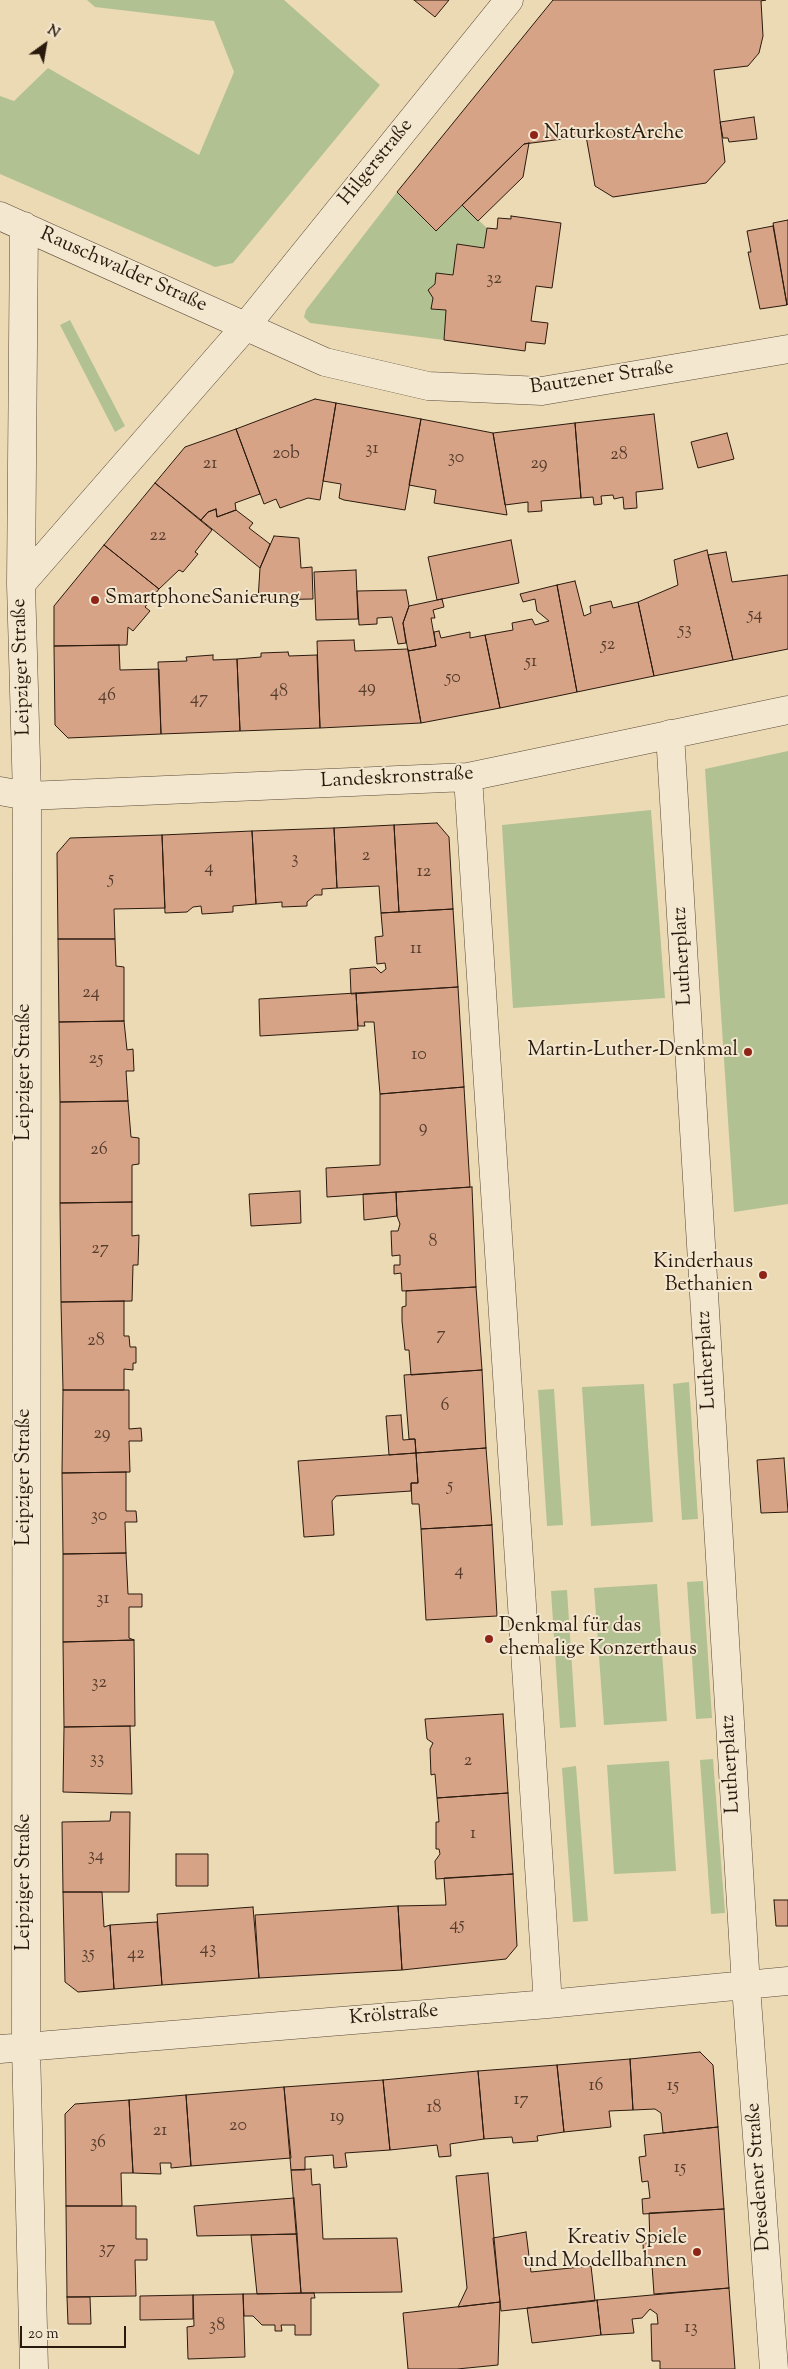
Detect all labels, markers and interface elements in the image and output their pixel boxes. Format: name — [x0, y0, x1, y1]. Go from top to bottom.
north arrow — [20, 20, 70, 70]
text: N — [43, 21, 63, 44]
street label: Hilgerstraße — [335, 115, 419, 211]
place label: NaturkostArche — [544, 123, 684, 147]
marker: NaturkostArche — [528, 129, 540, 141]
street label: Rauschwalder Straße — [36, 223, 210, 319]
house number: 32 — [486, 269, 502, 291]
street label: Bautzener Straße — [529, 357, 675, 401]
house number: 31 — [365, 439, 379, 461]
house number: 20b — [272, 444, 300, 466]
house number: 28 — [610, 445, 628, 467]
house number: 30 — [448, 448, 464, 470]
house number: 21 — [203, 454, 217, 476]
house number: 29 — [530, 454, 548, 476]
house number: 22 — [150, 526, 166, 548]
place label: SmartphoneSanierung — [105, 588, 299, 612]
marker: SmartphoneSanierung — [89, 594, 101, 606]
street label: Leipziger Straße — [9, 598, 37, 736]
house number: 54 — [747, 605, 763, 627]
house number: 53 — [678, 620, 692, 642]
house number: 52 — [601, 635, 615, 657]
house number: 51 — [525, 652, 537, 674]
house number: 50 — [445, 668, 461, 690]
house number: 49 — [358, 678, 376, 700]
house number: 48 — [270, 682, 288, 704]
house number: 46 — [98, 686, 116, 708]
house number: 47 — [190, 689, 208, 711]
street label: Landeskronstraße — [320, 763, 474, 795]
house number: 2 — [362, 846, 370, 868]
house number: 3 — [291, 849, 299, 871]
house number: 4 — [204, 858, 214, 880]
house number: 12 — [417, 862, 431, 884]
house number: 5 — [108, 869, 114, 891]
street label: Lutherplatz — [669, 906, 699, 1006]
house number: 11 — [410, 939, 422, 961]
house number: 24 — [82, 983, 100, 1005]
street label: Leipziger Straße — [14, 1003, 38, 1141]
place label: Martin-Luther-Denkmal — [527, 1040, 738, 1064]
house number: 10 — [411, 1045, 427, 1067]
marker: Martin-Luther-Denkmal — [742, 1046, 754, 1058]
house number: 25 — [89, 1049, 103, 1071]
house number: 9 — [419, 1118, 427, 1140]
house number: 26 — [90, 1140, 108, 1162]
house number: 8 — [429, 1232, 437, 1254]
house number: 27 — [91, 1239, 109, 1261]
place label: Kinderhaus Bethanien — [653, 1252, 753, 1299]
marker: Kinderhaus Bethanien — [757, 1269, 769, 1281]
street label: Lutherplatz — [693, 1310, 723, 1410]
house number: 7 — [436, 1325, 446, 1347]
house number: 28 — [87, 1331, 105, 1353]
house number: 6 — [441, 1396, 449, 1418]
street label: Leipziger Straße — [14, 1408, 38, 1546]
house number: 29 — [93, 1424, 111, 1446]
house number: 5 — [447, 1476, 453, 1498]
house number: 30 — [91, 1506, 107, 1528]
house number: 4 — [454, 1561, 464, 1583]
house number: 31 — [96, 1589, 110, 1611]
place label: Denkmal für das ehemalige Konzerthaus — [499, 1616, 697, 1663]
marker: Denkmal für das ehemalige Konzerthaus — [483, 1633, 495, 1645]
house number: 32 — [91, 1673, 107, 1695]
street label: Lutherplatz — [717, 1714, 747, 1814]
house number: 33 — [90, 1749, 104, 1771]
house number: 2 — [464, 1751, 472, 1773]
street label: Leipziger Straße — [14, 1813, 38, 1951]
house number: 1 — [470, 1824, 476, 1846]
house number: 34 — [88, 1846, 104, 1868]
house number: 45 — [449, 1915, 465, 1937]
house number: 43 — [200, 1939, 216, 1961]
house number: 35 — [81, 1944, 95, 1966]
house number: 42 — [127, 1944, 145, 1966]
street label: Krölstraße — [348, 2000, 440, 2032]
house number: 16 — [588, 2076, 604, 2098]
house number: 15 — [667, 2076, 679, 2098]
house number: 17 — [513, 2090, 529, 2112]
house number: 18 — [426, 2098, 442, 2120]
street label: Dresdener Straße — [743, 2102, 777, 2252]
house number: 19 — [330, 2107, 344, 2129]
house number: 20 — [229, 2116, 247, 2138]
house number: 21 — [153, 2121, 167, 2143]
house number: 36 — [90, 2133, 106, 2155]
house number: 15 — [674, 2158, 686, 2180]
place label: Kreativ Spiele und Modellbahnen — [523, 2228, 687, 2275]
house number: 37 — [99, 2239, 115, 2261]
marker: Kreativ Spiele und Modellbahnen — [691, 2246, 703, 2258]
scale bar — [22, 2316, 129, 2348]
house number: 38 — [209, 2316, 225, 2338]
house number: 13 — [684, 2318, 698, 2340]
text: 20 m — [28, 2324, 59, 2345]

